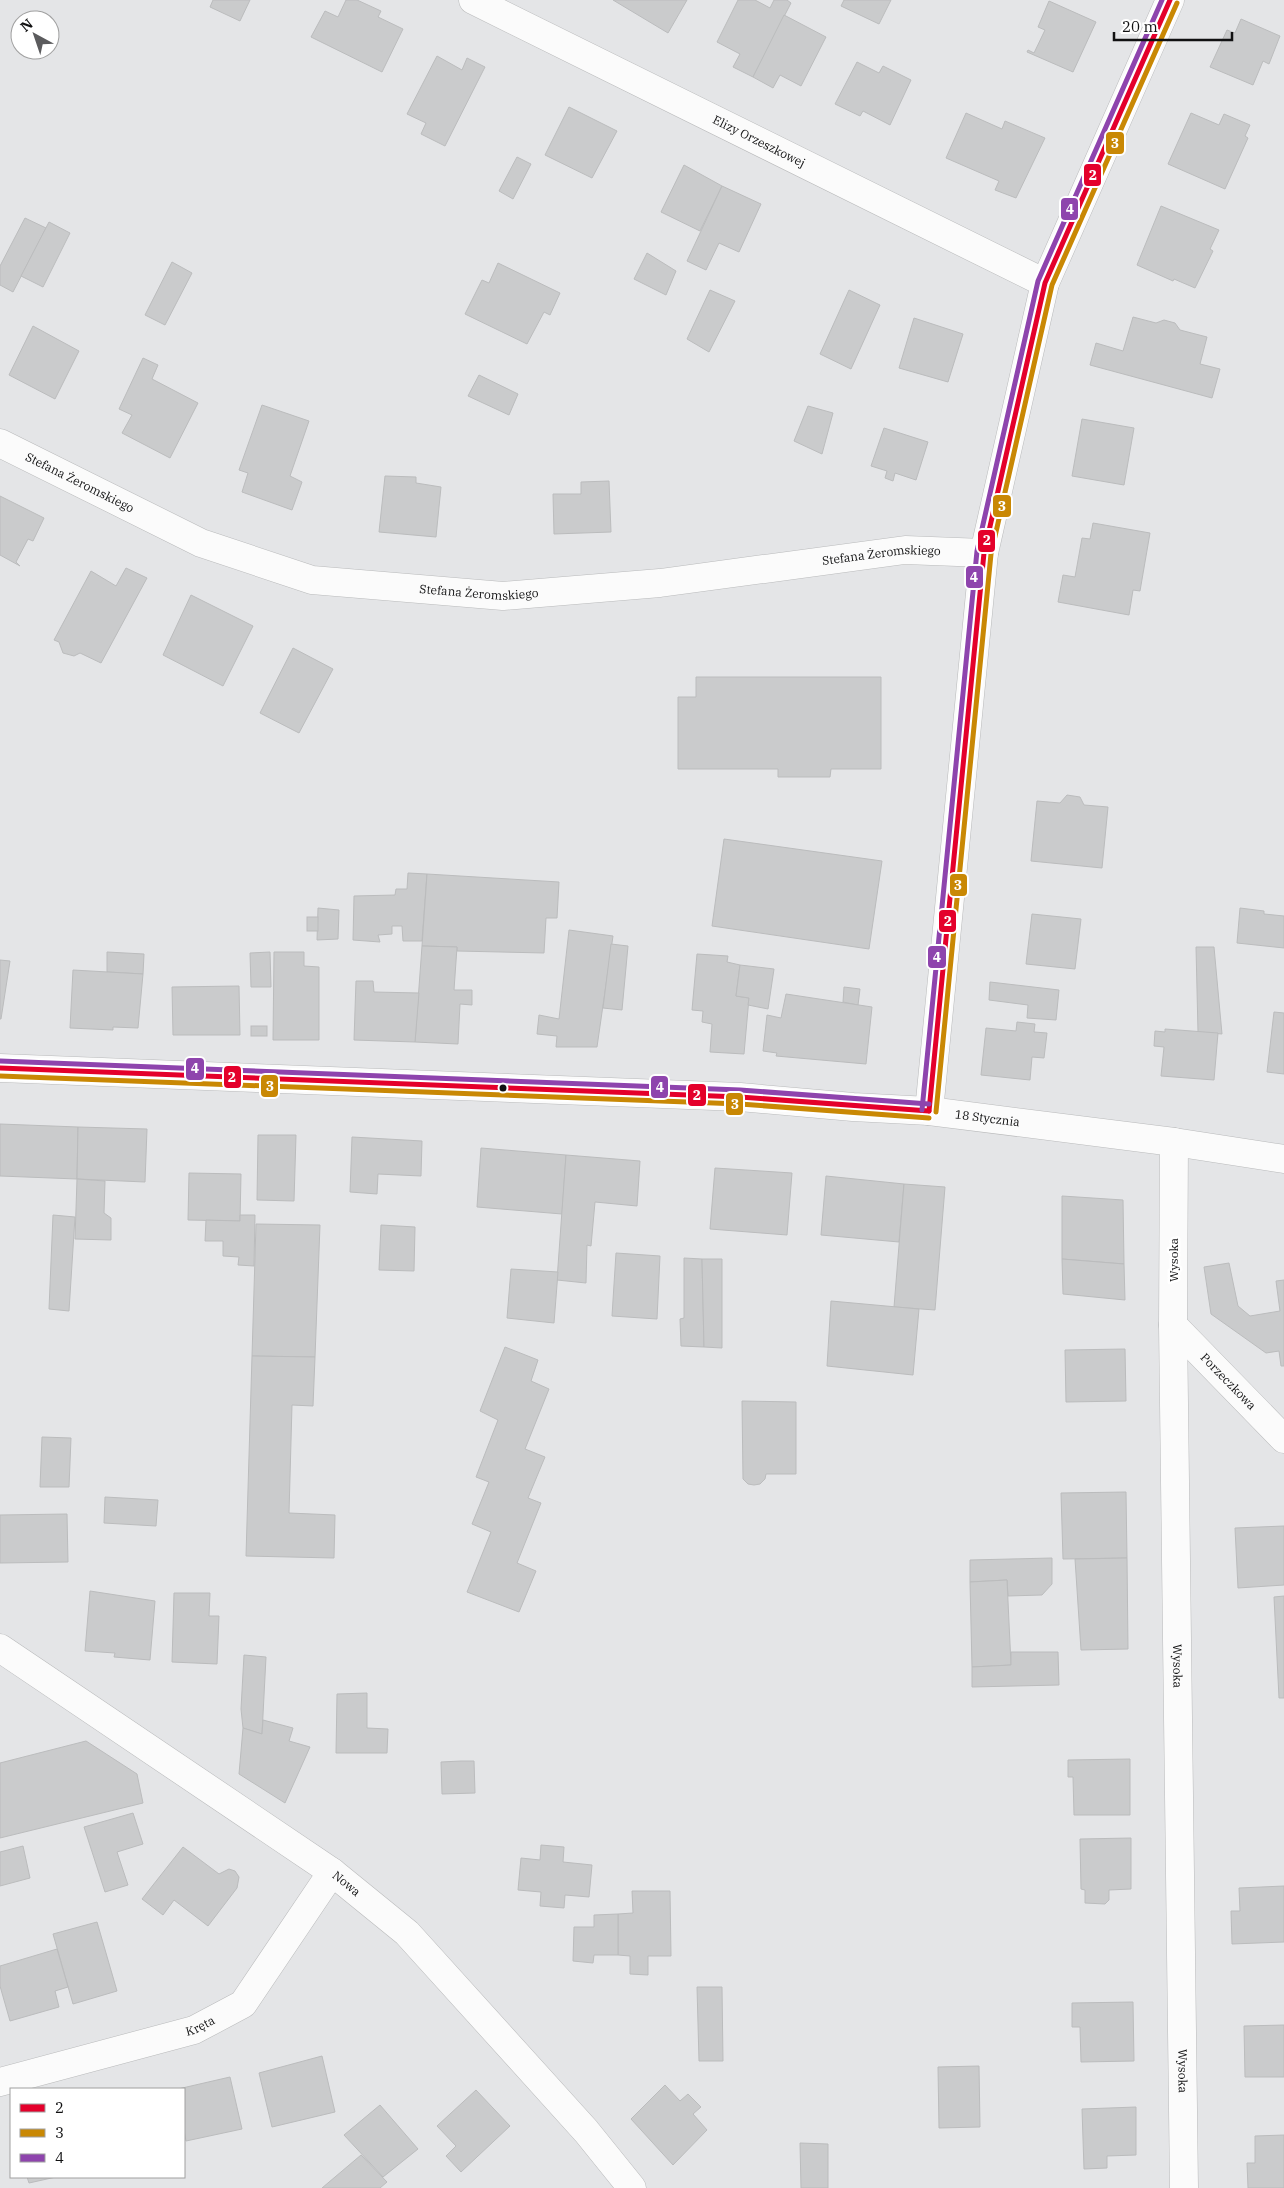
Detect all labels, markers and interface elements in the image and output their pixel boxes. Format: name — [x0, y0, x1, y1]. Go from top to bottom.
north arrow — [10, 10, 60, 60]
scale bar — [1114, 10, 1232, 42]
text: N — [17, 15, 37, 35]
text: 20 m — [1122, 17, 1158, 36]
street label: Elizy Orzeszkowej — [710, 112, 808, 170]
line badge: 3 — [1105, 131, 1125, 155]
text: 3 — [1111, 134, 1119, 152]
line badge: 2 — [1083, 163, 1102, 187]
text: 2 — [1089, 166, 1097, 184]
line badge: 4 — [1060, 197, 1079, 221]
text: 4 — [1066, 200, 1074, 218]
street label: Stefana Żeromskiego — [23, 449, 137, 516]
line badge: 3 — [992, 494, 1012, 518]
text: 3 — [998, 497, 1006, 515]
line badge: 2 — [977, 529, 996, 553]
text: 2 — [983, 531, 991, 549]
street label: Stefana Żeromskiego — [821, 542, 941, 568]
line badge: 4 — [965, 565, 984, 589]
text: 4 — [970, 568, 978, 586]
street label: Stefana Żeromskiego — [419, 581, 539, 603]
line badge: 3 — [949, 873, 968, 897]
text: 3 — [954, 876, 962, 894]
line badge: 2 — [938, 909, 957, 933]
text: 2 — [944, 912, 952, 930]
line badge: 4 — [927, 945, 947, 969]
text: 4 — [933, 948, 941, 966]
line badge: 4 — [185, 1057, 205, 1081]
text: 4 — [191, 1059, 199, 1077]
line badge: 2 — [223, 1065, 242, 1089]
text: 2 — [228, 1068, 236, 1086]
line badge: 3 — [260, 1074, 279, 1098]
line badge: 4 — [650, 1075, 669, 1099]
text: 3 — [266, 1077, 274, 1095]
text: 4 — [656, 1078, 664, 1096]
unlabelled marker — [498, 1083, 508, 1093]
line badge: 2 — [687, 1083, 707, 1107]
text: 2 — [693, 1086, 701, 1104]
line badge: 3 — [725, 1092, 744, 1116]
text: 3 — [731, 1095, 739, 1113]
street label: 18 Stycznia — [954, 1106, 1021, 1129]
street label: Wysoka — [1166, 1238, 1181, 1282]
street label: Porzeczkowa — [1197, 1350, 1260, 1413]
street label: Wysoka — [1170, 1644, 1186, 1689]
street label: Nowa — [330, 1867, 364, 1899]
street label: Kręta — [184, 2012, 218, 2039]
street label: Wysoka — [1175, 2049, 1191, 2094]
legend — [10, 2088, 185, 2178]
text: 2 — [55, 2098, 64, 2117]
text: 3 — [55, 2123, 64, 2142]
text: 4 — [55, 2148, 64, 2167]

